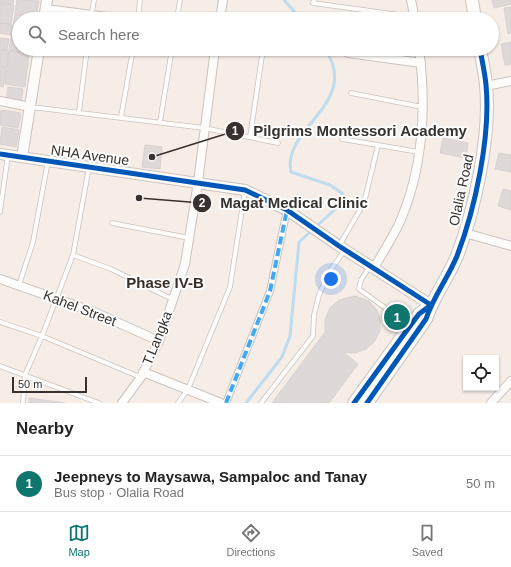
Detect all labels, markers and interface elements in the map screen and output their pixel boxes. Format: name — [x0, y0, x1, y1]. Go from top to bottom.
search box — [12, 12, 499, 56]
icon: search — [26, 23, 48, 45]
text: Search here — [58, 26, 140, 43]
callout: Pilgrims Montessori Academy — [225, 118, 475, 145]
text: Pilgrims Montessori Academy — [253, 122, 467, 139]
text: 1 — [232, 124, 239, 138]
street label: NHA Avenue — [50, 142, 131, 168]
street label: Olalia Road — [446, 153, 476, 227]
callout: Magat Medical Clinic — [192, 189, 376, 216]
text: Magat Medical Clinic — [220, 194, 368, 211]
text: 2 — [199, 196, 206, 210]
your location — [321, 269, 341, 289]
district label: Phase IV-B — [126, 274, 204, 291]
street label: Kahel Street — [41, 287, 119, 329]
pin: 1 — [384, 302, 410, 332]
street label: T.Langka — [139, 308, 175, 367]
map controls — [463, 355, 499, 391]
button: locate — [463, 355, 499, 391]
scale bar — [12, 375, 87, 394]
text: 50 m — [18, 378, 42, 390]
text: Nearby — [16, 419, 74, 438]
text: Jeepneys to Maysawa, Sampaloc and Tanay — [54, 468, 367, 485]
text: 1 — [25, 476, 33, 491]
text: 50 m — [466, 476, 495, 491]
text: Bus stop · Olalia Road — [54, 485, 184, 500]
tab: Map — [68, 522, 90, 558]
tab: Directions — [226, 522, 275, 558]
tab: Saved — [412, 522, 443, 558]

